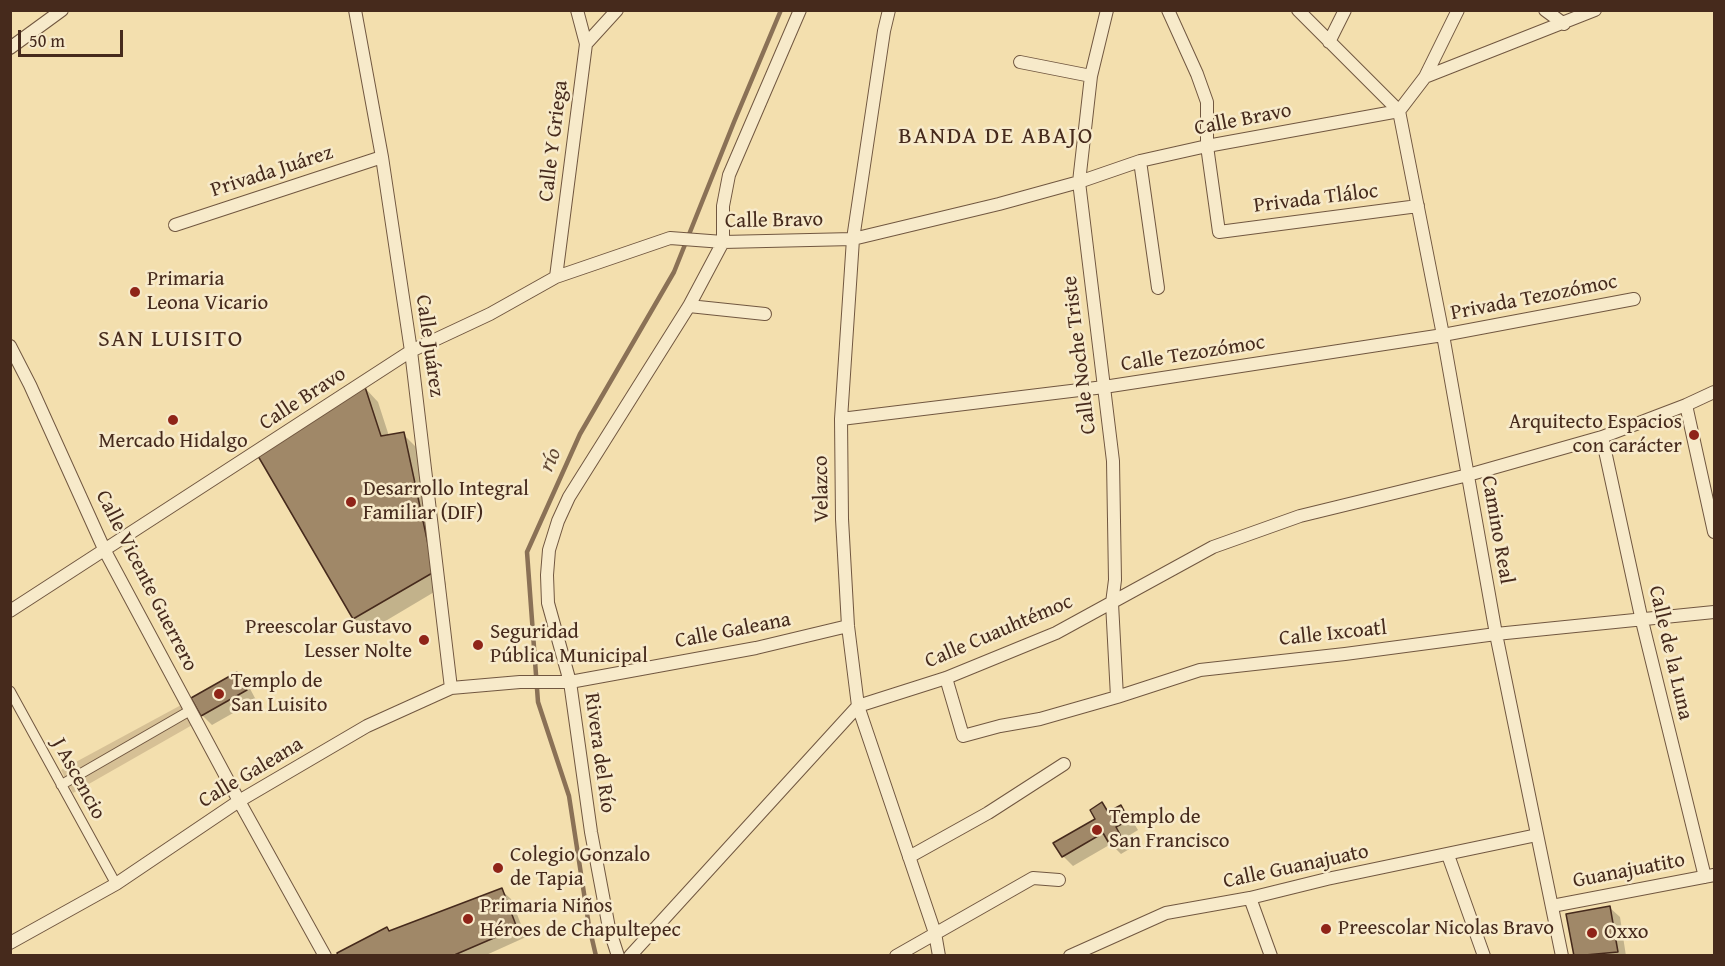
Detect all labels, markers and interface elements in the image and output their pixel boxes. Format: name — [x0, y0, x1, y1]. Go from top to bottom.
scale bar — [21, 18, 126, 56]
text: 50 m — [29, 27, 65, 54]
street label: Calle Y Griega — [534, 79, 574, 203]
street label: Calle Bravo — [1192, 98, 1294, 142]
district label: BANDA DE ABAJO — [898, 123, 1094, 151]
street label: Privada Juárez — [208, 140, 336, 204]
street label: Privada Tláloc — [1252, 179, 1380, 219]
street label: Calle Bravo — [725, 208, 823, 234]
place label: Primaria Leona Vicario — [147, 267, 268, 317]
street label: Privada Tezozómoc — [1448, 269, 1620, 327]
street label: Calle Noche Triste — [1058, 274, 1102, 436]
marker: Primaria Leona Vicario — [128, 285, 142, 299]
street label: Calle Juárez — [409, 293, 449, 399]
district label: SAN LUISITO — [98, 326, 244, 354]
street label: Calle Tezozómoc — [1119, 330, 1267, 378]
street label: Calle Bravo — [255, 362, 351, 436]
place label: Arquitecto Espacios con carácter — [1509, 410, 1682, 460]
marker: Mercado Hidalgo — [166, 413, 180, 427]
marker: Arquitecto Espacios con carácter — [1687, 428, 1701, 442]
place label: Mercado Hidalgo — [98, 429, 248, 455]
water label: río — [534, 444, 568, 476]
street label: Velazco — [809, 455, 835, 523]
street label: Camino Real — [1475, 474, 1519, 586]
place label: Desarrollo Integral Familiar (DIF) — [363, 477, 529, 527]
street label: Calle Vicente Guerrero — [89, 486, 203, 676]
marker: Desarrollo Integral Familiar (DIF) — [344, 495, 358, 509]
street label: Calle de la Luna — [1642, 583, 1698, 723]
street label: Calle Cuauhtémoc — [921, 590, 1077, 674]
street label: Calle Galeana — [673, 607, 793, 655]
place label: Preescolar Gustavo Lesser Nolte — [245, 615, 412, 665]
street label: Calle Ixcoatl — [1278, 616, 1388, 652]
place label: Seguridad Pública Municipal — [490, 620, 648, 670]
marker: Preescolar Gustavo Lesser Nolte — [417, 633, 431, 647]
marker: Seguridad Pública Municipal — [471, 638, 485, 652]
place label: Templo de San Luisito — [231, 669, 327, 719]
marker: Templo de San Luisito — [212, 687, 226, 701]
street label: Rivera del Río — [578, 691, 620, 815]
street label: Calle Galeana — [194, 732, 308, 814]
street label: J Ascencio — [45, 734, 111, 824]
place label: Templo de San Francisco — [1109, 805, 1230, 855]
marker: Templo de San Francisco — [1090, 823, 1104, 837]
street label: Calle Guanajuato — [1221, 839, 1371, 895]
place label: Colegio Gonzalo de Tapia — [510, 843, 650, 893]
street label: Guanajuatito — [1571, 848, 1687, 894]
marker: Colegio Gonzalo de Tapia — [491, 861, 505, 875]
place label: Primaria Niños Héroes de Chapultepec — [480, 894, 681, 944]
marker: Primaria Niños Héroes de Chapultepec — [461, 912, 475, 926]
place label: Preescolar Nicolas Bravo — [1338, 916, 1554, 942]
place label: Oxxo — [1604, 920, 1648, 946]
marker: Preescolar Nicolas Bravo — [1319, 922, 1333, 936]
marker: Oxxo — [1585, 926, 1599, 940]

